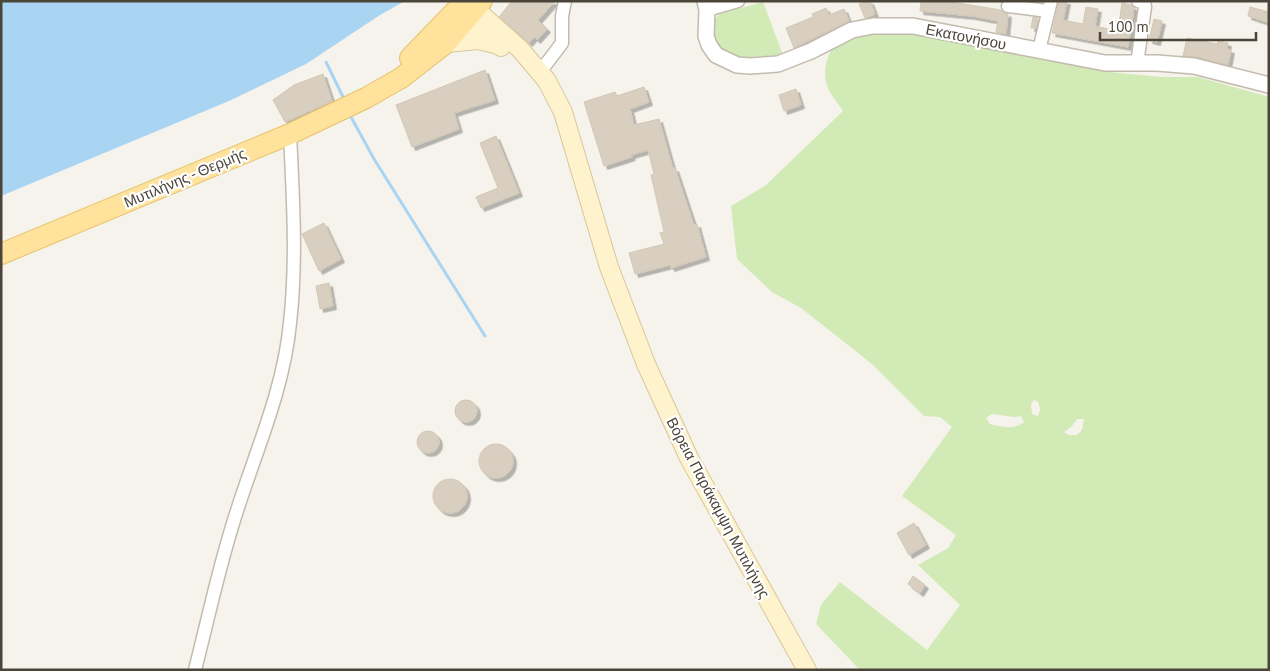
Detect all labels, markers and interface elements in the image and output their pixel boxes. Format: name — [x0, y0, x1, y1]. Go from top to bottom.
scale bar — [1100, 10, 1256, 42]
text: 100 m — [1108, 17, 1149, 36]
street label: Εκατονήσου — [924, 19, 1008, 54]
street label: Μυτιλήνης - Θερμής — [121, 143, 249, 212]
street label: Βόρεια Παράκαμψη Μυτιλήνης — [663, 414, 774, 602]

